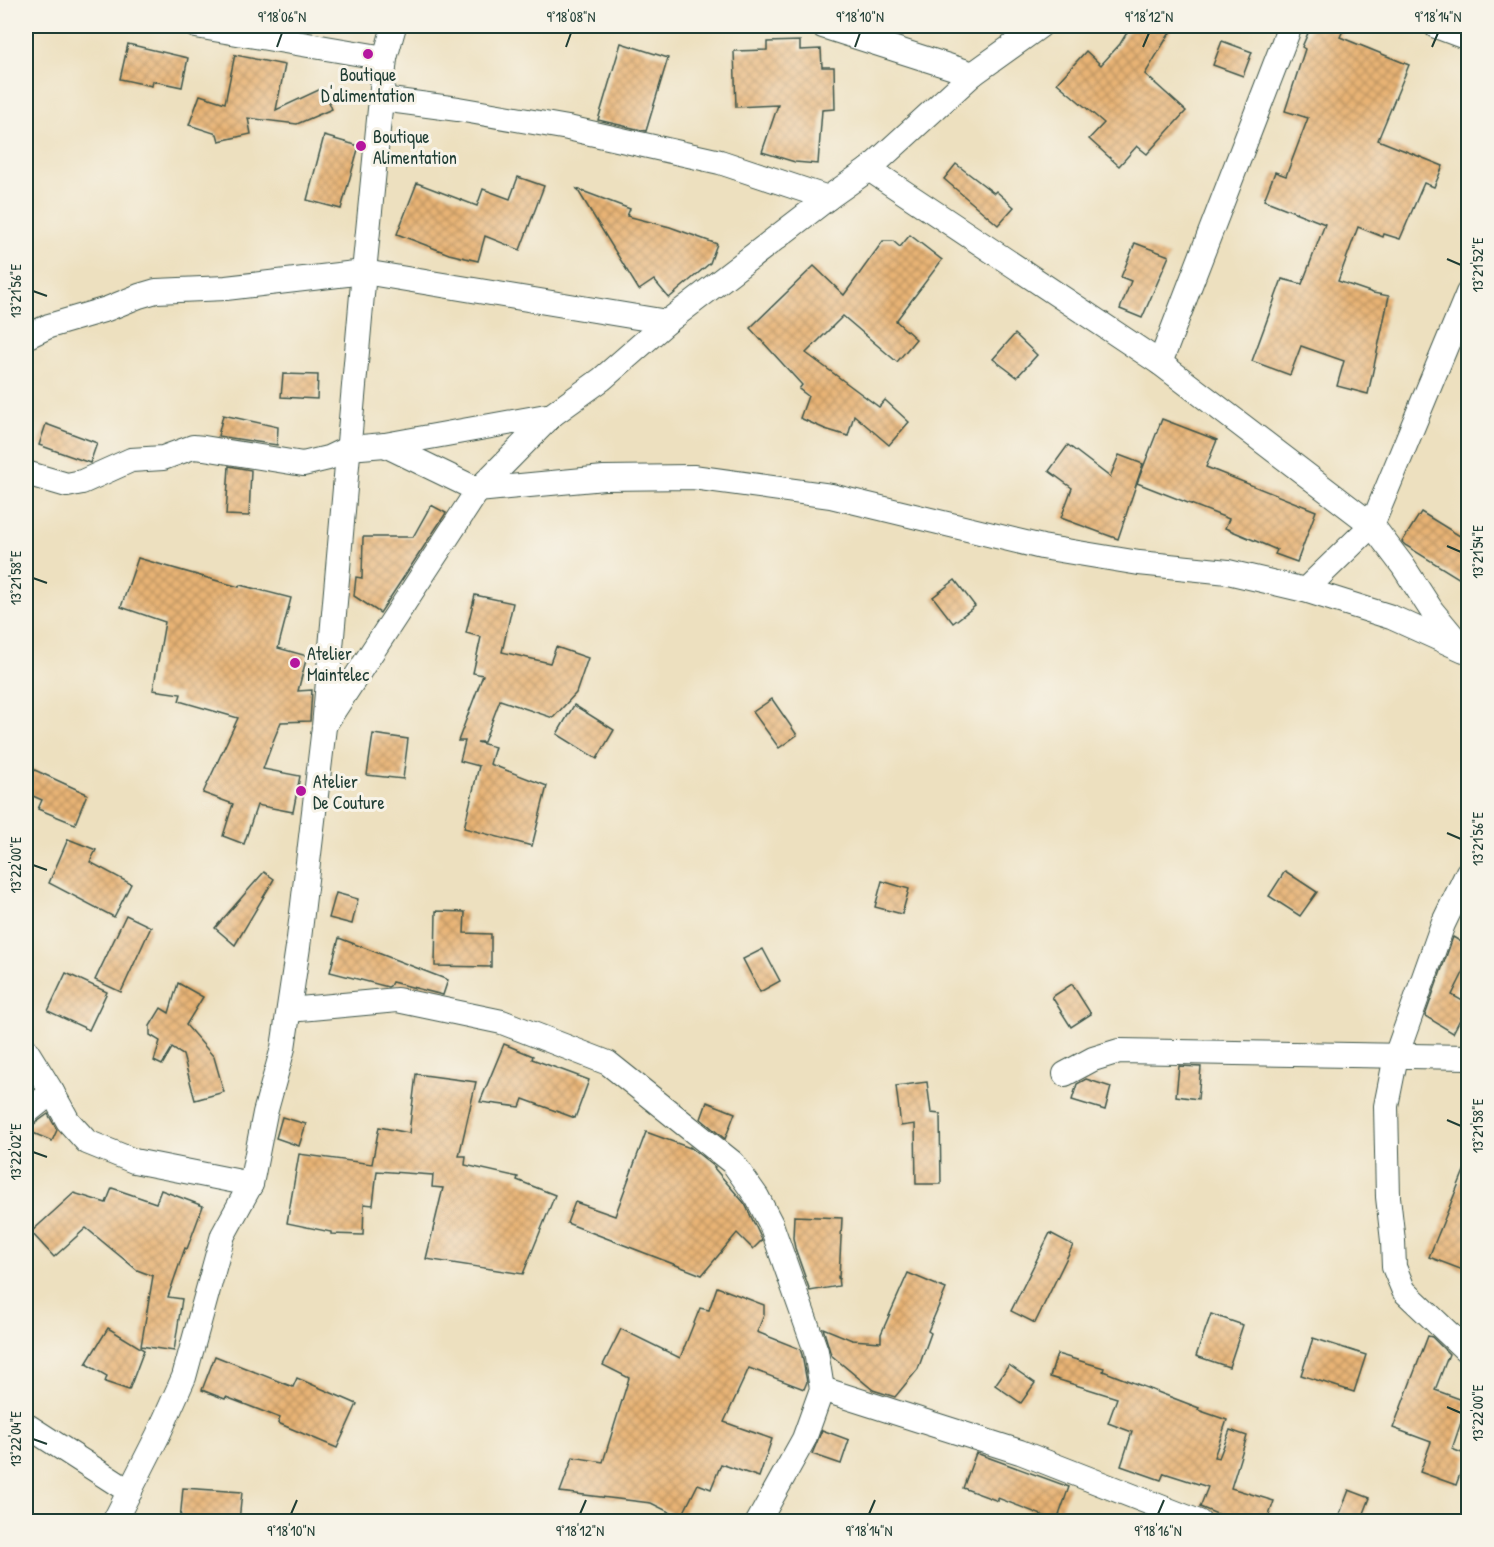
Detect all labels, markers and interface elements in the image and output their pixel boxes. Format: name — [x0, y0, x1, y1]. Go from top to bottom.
text: 9°18'06"N — [258, 6, 306, 27]
text: 9°18'08"N — [546, 6, 596, 27]
text: 9°18'10"N — [836, 6, 884, 27]
text: 9°18'12"N — [1125, 6, 1173, 27]
text: 9°18'14"N — [1415, 6, 1462, 27]
marker: Boutique D'alimentation — [361, 47, 375, 61]
place label: Boutique D'alimentation — [321, 62, 415, 108]
place label: Boutique Alimentation — [373, 124, 457, 170]
marker: Boutique Alimentation — [354, 139, 368, 153]
text: 13°21'52"E — [1467, 237, 1488, 293]
text: 13°21'56"E — [5, 264, 26, 318]
text: 13°21'54"E — [1467, 525, 1488, 579]
text: 13°21'58"E — [5, 550, 26, 605]
place label: Atelier Maintelec — [307, 641, 369, 687]
marker: Atelier Maintelec — [288, 656, 302, 670]
place label: Atelier De Couture — [313, 769, 385, 815]
marker: Atelier De Couture — [294, 784, 308, 798]
text: 13°21'56"E — [1467, 812, 1488, 866]
text: 13°22'00"E — [5, 836, 26, 893]
text: 13°21'58"E — [1467, 1098, 1488, 1153]
text: 13°22'02"E — [5, 1123, 26, 1181]
text: 13°22'00"E — [1467, 1384, 1488, 1441]
text: 13°22'04"E — [5, 1411, 26, 1467]
text: 9°18'10"N — [267, 1520, 315, 1541]
text: 9°18'12"N — [556, 1520, 604, 1541]
text: 9°18'14"N — [846, 1520, 893, 1541]
text: 9°18'16"N — [1134, 1520, 1182, 1541]

